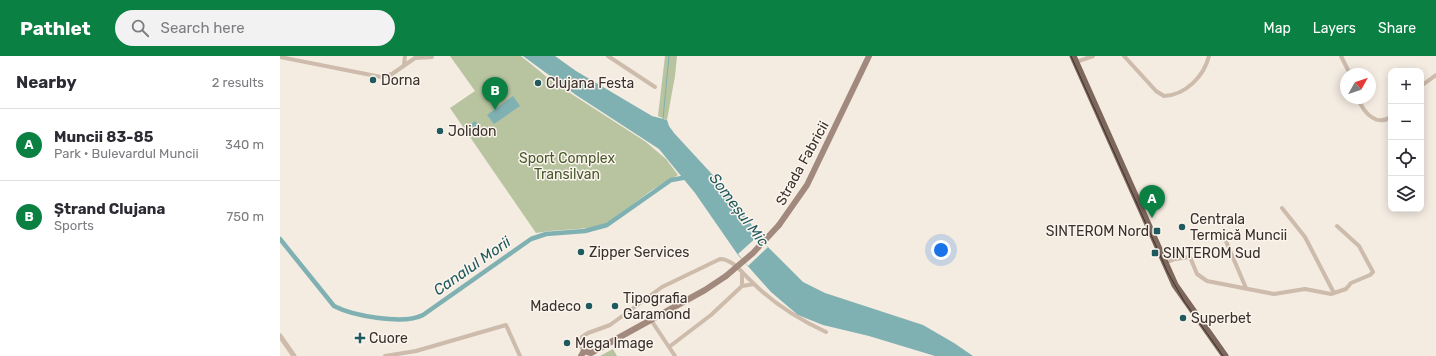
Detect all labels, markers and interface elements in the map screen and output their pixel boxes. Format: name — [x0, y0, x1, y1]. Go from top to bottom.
search box — [115, 10, 395, 46]
text: Pathlet — [20, 17, 91, 40]
icon: search — [129, 17, 151, 39]
text: Search here — [161, 19, 245, 37]
text: Map — [1264, 20, 1291, 37]
text: Layers — [1313, 20, 1356, 37]
text: Share — [1378, 20, 1416, 37]
north arrow — [1340, 68, 1376, 104]
map controls — [1388, 68, 1424, 212]
button: + — [1388, 68, 1424, 104]
text: Nearby — [16, 72, 77, 92]
place label: Dorna — [381, 72, 420, 89]
text: 2 results — [212, 75, 264, 90]
marker: Dorna — [368, 75, 378, 85]
place label: Clujana Festa — [546, 75, 634, 92]
pin: B — [482, 77, 508, 110]
marker: Clujana Festa — [533, 78, 543, 88]
button: − — [1388, 104, 1424, 140]
street label: Strada Fabricii — [772, 118, 833, 208]
place label: Jolidon — [448, 123, 497, 140]
marker: Jolidon — [435, 126, 445, 136]
text: Muncii 83-85 — [54, 128, 153, 146]
text: A — [24, 137, 34, 152]
text: 340 m — [225, 137, 264, 152]
button: locate — [1388, 140, 1424, 176]
text: Park · Bulevardul Muncii — [54, 146, 199, 161]
park label: Sport Complex Transilvan — [519, 150, 615, 183]
water label: Someșul Mic — [705, 170, 773, 250]
button: layers — [1388, 176, 1424, 212]
pin: A — [1139, 185, 1165, 218]
text: Ștrand Clujana — [54, 200, 165, 218]
text: B — [24, 209, 34, 224]
text: 750 m — [227, 209, 264, 224]
place label: Centrala Termică Muncii — [1190, 211, 1287, 244]
text: Sports — [54, 218, 94, 233]
marker: Centrala Termică Muncii — [1177, 222, 1187, 232]
place label: SINTEROM Nord — [1046, 223, 1149, 240]
marker: SINTEROM Nord — [1152, 226, 1162, 236]
water label: Canalul Morii — [430, 233, 514, 299]
your location — [931, 240, 951, 260]
place label: Zipper Services — [589, 244, 689, 261]
place label: SINTEROM Sud — [1163, 245, 1261, 262]
marker: Zipper Services — [576, 247, 586, 257]
marker: SINTEROM Sud — [1150, 248, 1160, 258]
place label: Tipografia Garamond — [623, 290, 691, 323]
place label: Madeco — [530, 298, 581, 315]
marker: Madeco — [584, 301, 594, 311]
marker: Tipografia Garamond — [610, 301, 620, 311]
place label: Superbet — [1191, 310, 1252, 327]
marker: Superbet — [1178, 313, 1188, 323]
place label: Cuore — [369, 330, 408, 347]
marker: Cuore — [354, 332, 366, 344]
place label: Mega Image — [575, 335, 654, 352]
marker: Mega Image — [562, 338, 572, 348]

